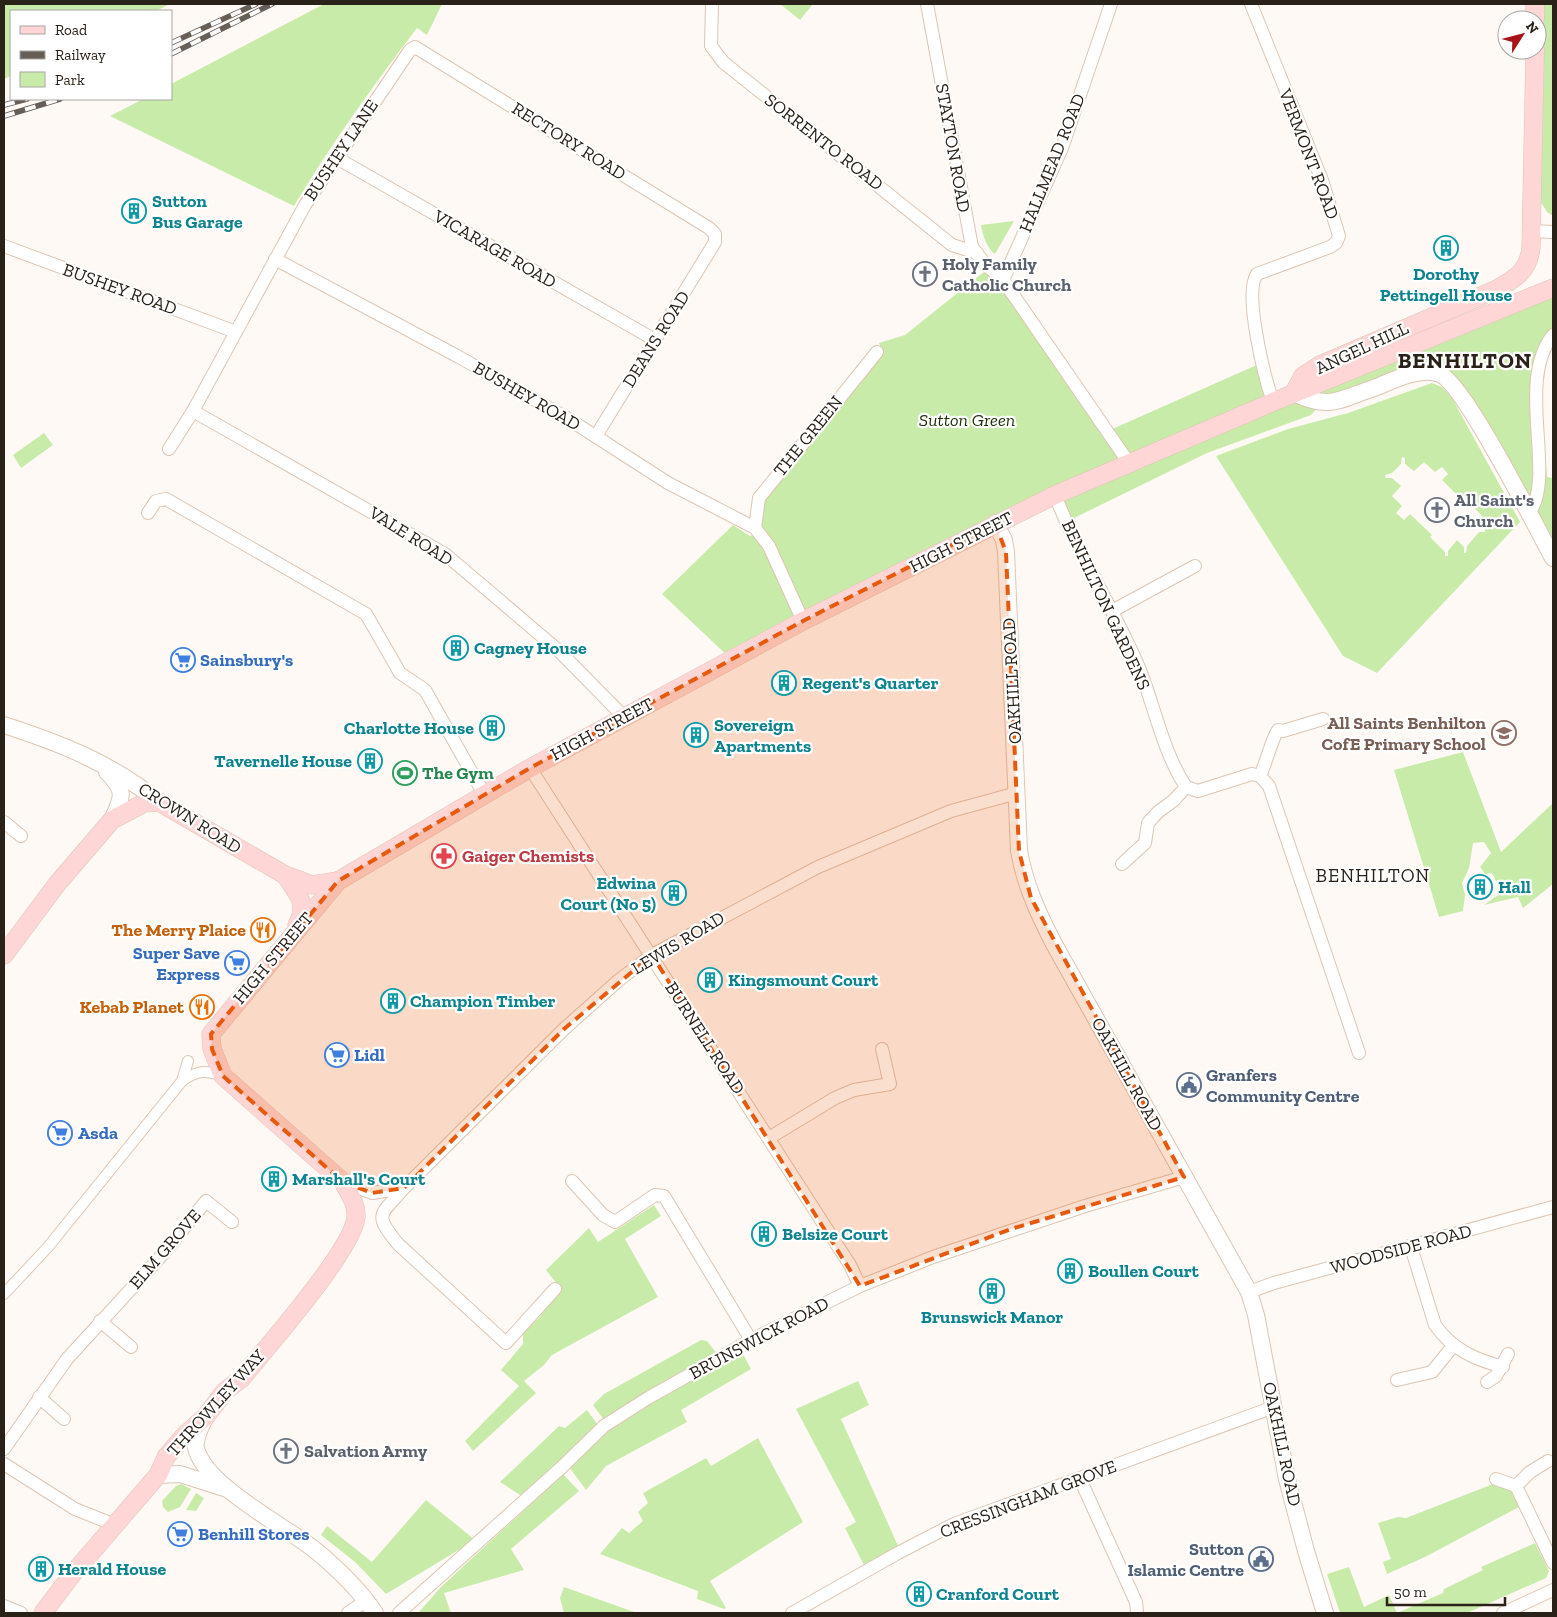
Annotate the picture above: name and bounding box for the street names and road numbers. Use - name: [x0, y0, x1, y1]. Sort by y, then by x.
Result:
- street label: STAYTON ROAD: [931, 82, 975, 214]
- street label: VERMONT ROAD: [1274, 85, 1344, 222]
- street label: SORRENTO ROAD: [760, 89, 888, 195]
- street label: HALLMEAD ROAD: [1014, 90, 1090, 236]
- street label: BUSHEY LANE: [299, 95, 383, 205]
- street label: RECTORY ROAD: [508, 97, 630, 185]
- street label: VICARAGE ROAD: [429, 205, 560, 293]
- street label: BUSHEY ROAD: [60, 258, 180, 320]
- street label: DEANS ROAD: [618, 287, 694, 391]
- street label: ANGEL HILL: [1312, 317, 1412, 379]
- street label: BUSHEY ROAD: [470, 356, 584, 436]
- street label: THE GREEN: [769, 391, 847, 481]
- street label: VALE ROAD: [364, 501, 457, 570]
- street label: HIGH STREET: [905, 506, 1017, 578]
- street label: BENHILTON GARDENS: [1057, 516, 1155, 694]
- street label: OAKHILL ROAD: [998, 617, 1026, 745]
- street label: HIGH STREET: [547, 693, 657, 765]
- street label: CROWN ROAD: [134, 778, 246, 858]
- street label: HIGH STREET: [228, 907, 318, 1009]
- street label: LEWIS ROAD: [628, 907, 728, 979]
- street label: BURNELL ROAD: [660, 978, 750, 1098]
- street label: OAKHILL ROAD: [1087, 1013, 1167, 1135]
- street label: ELM GROVE: [124, 1205, 206, 1293]
- street label: WOODSIDE ROAD: [1328, 1220, 1474, 1278]
- street label: BRUNSWICK ROAD: [685, 1292, 833, 1384]
- street label: THROWLEY WAY: [162, 1345, 270, 1461]
- street label: OAKHILL ROAD: [1258, 1380, 1306, 1508]
- street label: CRESSINGHAM GROVE: [937, 1455, 1119, 1543]

